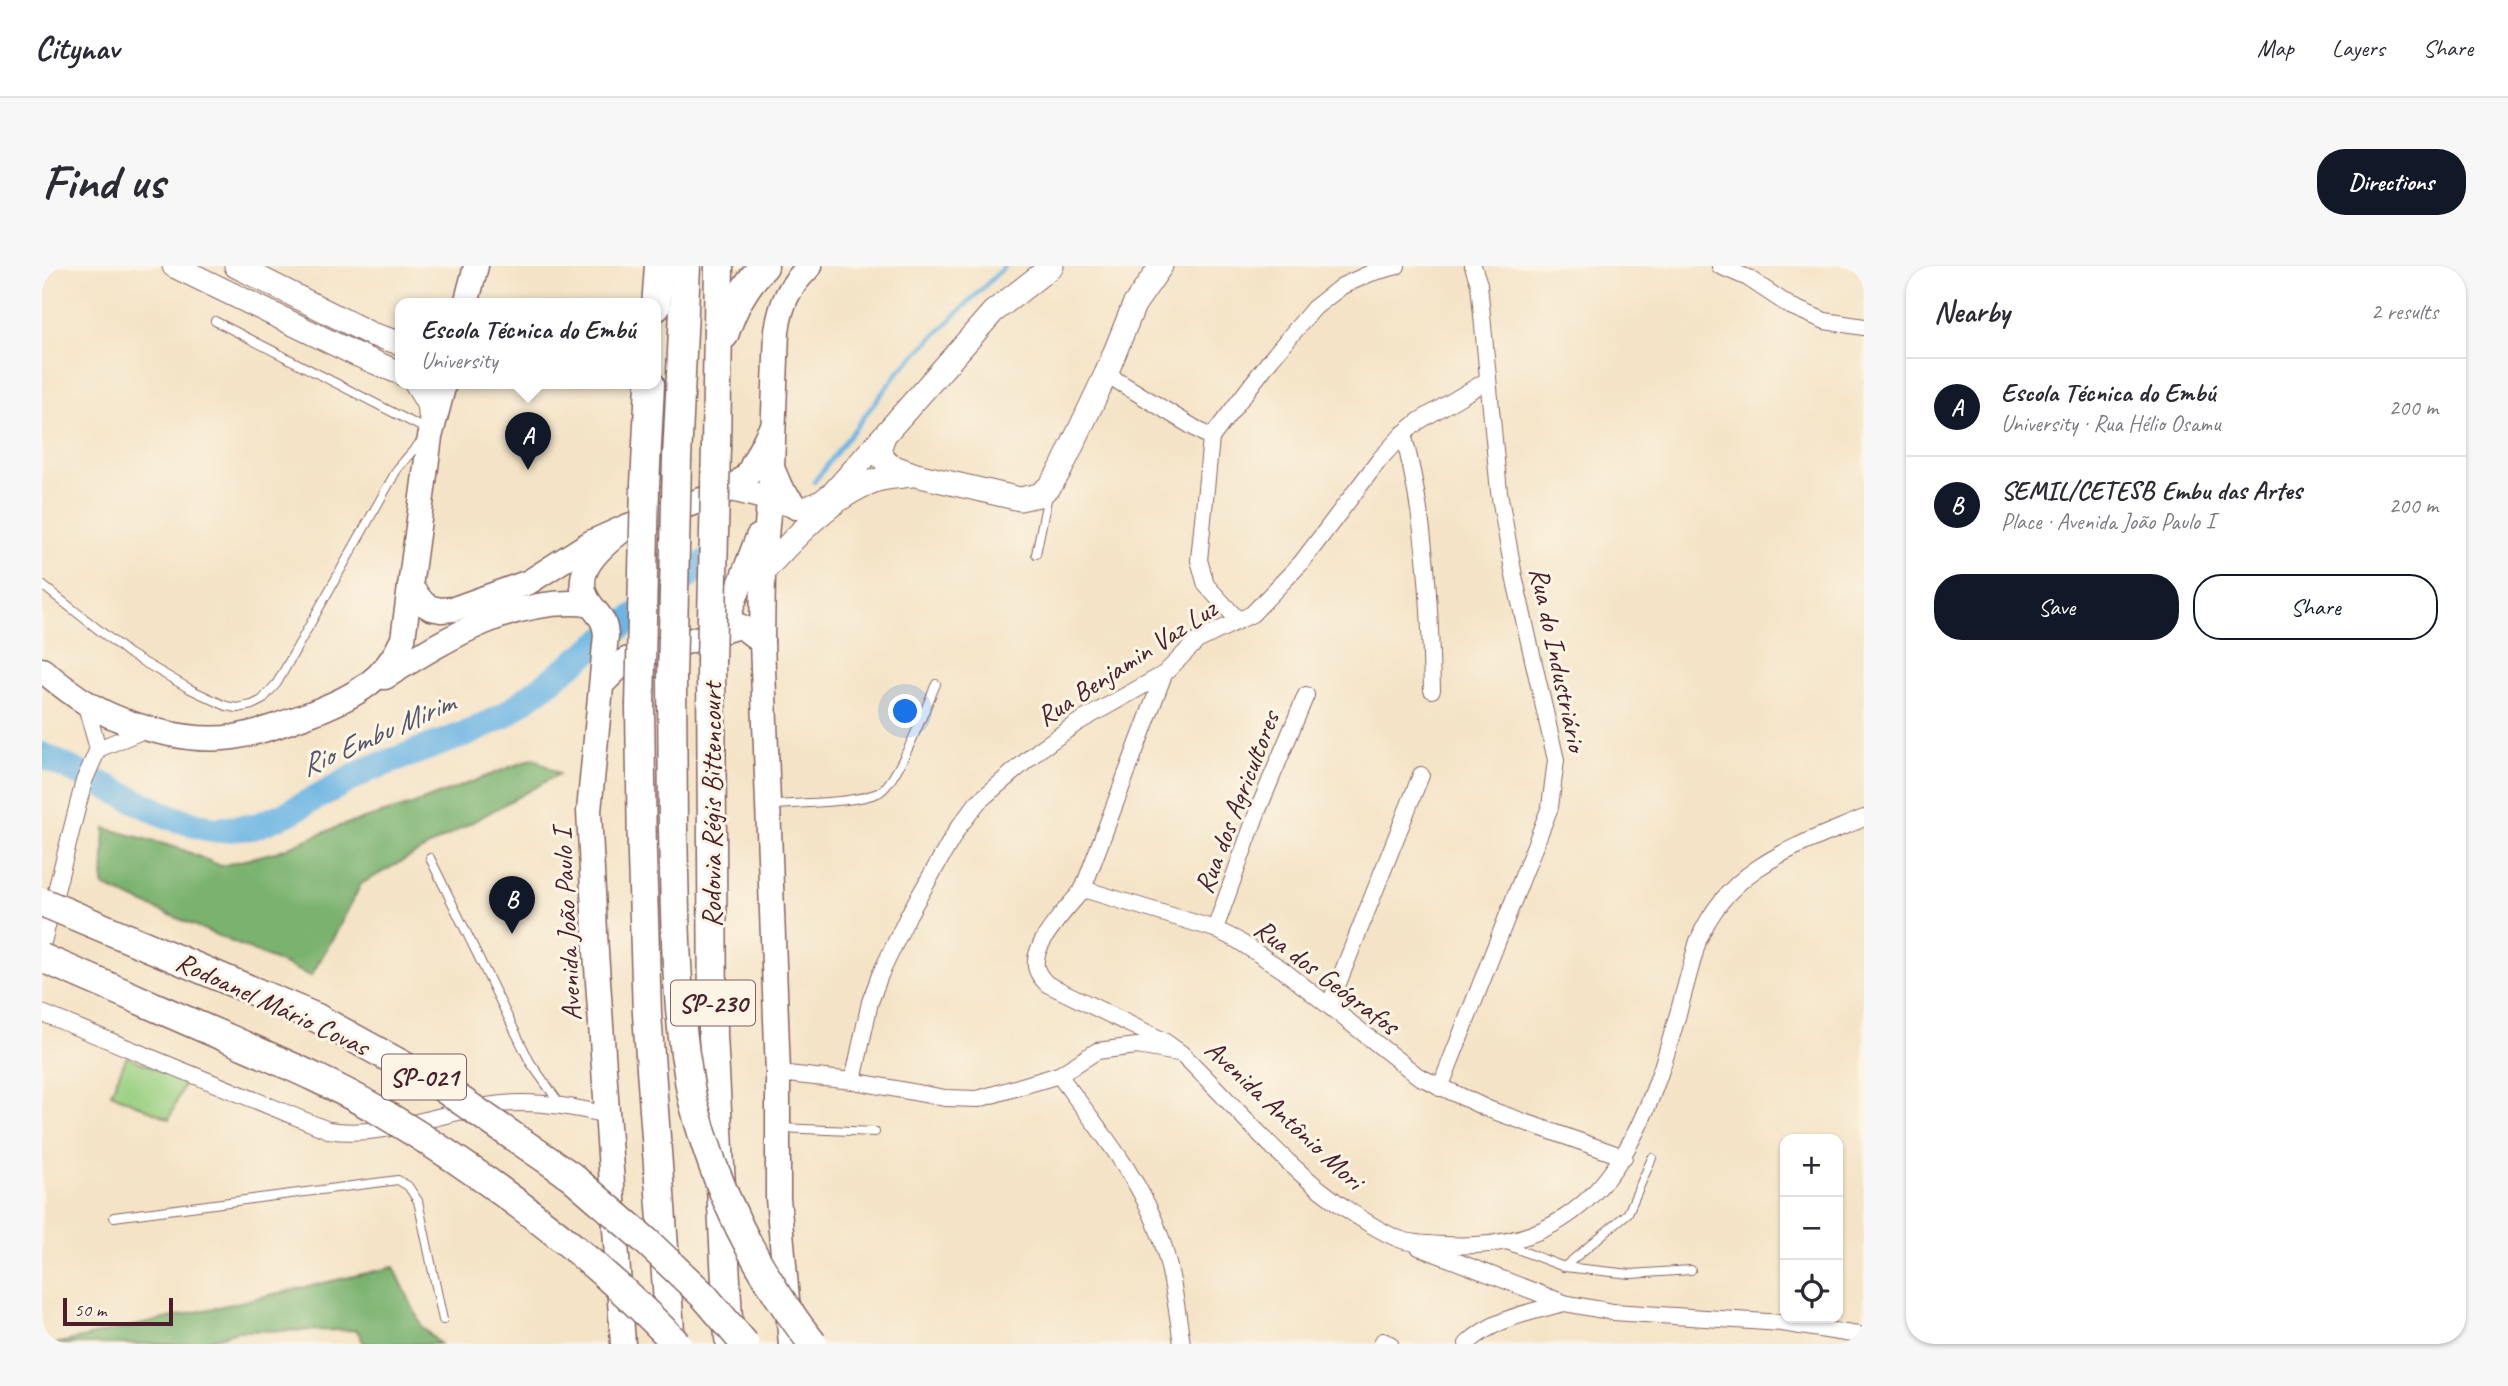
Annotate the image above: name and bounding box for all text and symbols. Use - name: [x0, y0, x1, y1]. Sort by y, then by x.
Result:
- text: Citynav: [35, 27, 119, 69]
- text: Map: [2257, 33, 2294, 63]
- text: Layers: [2332, 33, 2385, 63]
- text: Share: [2423, 33, 2473, 63]
- button: Directions: [2317, 149, 2466, 215]
- text: Find us: [42, 151, 164, 213]
- text: Nearby: [1934, 293, 2010, 331]
- text: 2 results: [2371, 297, 2438, 326]
- popup: [395, 298, 661, 389]
- text: Escola Técnica do Embú: [421, 313, 635, 346]
- text: University: [421, 346, 498, 375]
- text: Escola Técnica do Embú: [2001, 376, 2215, 409]
- text: A: [1951, 393, 1963, 422]
- text: 200 m: [2389, 393, 2438, 422]
- text: University · Rua Hélio Osamu: [2001, 409, 2221, 438]
- pin: A: [505, 412, 551, 470]
- text: SEMIL/CETESB Embu das Artes: [2001, 474, 2302, 507]
- text: B: [1951, 491, 1963, 520]
- text: 200 m: [2389, 491, 2438, 520]
- text: Place · Avenida João Paulo I: [2001, 507, 2215, 536]
- street label: Rua do Industriário: [1522, 564, 1596, 757]
- button: Save: [1934, 574, 2179, 640]
- button: Share: [2193, 574, 2438, 640]
- street label: Rua Benjamin Vaz Luz: [1030, 590, 1225, 734]
- street label: Rodovia Régis Bittencourt: [694, 680, 729, 928]
- water label: Rio Embu Mirim: [294, 682, 463, 785]
- your location: [888, 694, 922, 728]
- street label: Rua dos Agricultores: [1186, 704, 1288, 898]
- street label: Avenida João Paulo I: [544, 822, 589, 1022]
- pin: B: [489, 876, 535, 934]
- street label: Rua dos Geógrafos: [1247, 911, 1408, 1044]
- street label: Rodoanel Mário Covas: [171, 943, 377, 1064]
- road number: SP-230: [671, 981, 755, 1026]
- street label: Avenida Antônio Mori: [1198, 1032, 1374, 1200]
- road number: SP-021: [382, 1055, 466, 1100]
- map controls: [1780, 1134, 1843, 1323]
- button: +: [1780, 1134, 1843, 1197]
- button: −: [1780, 1197, 1843, 1260]
- button: locate: [1780, 1260, 1843, 1323]
- scale bar: [63, 1295, 173, 1327]
- text: 50 m: [74, 1298, 106, 1322]

